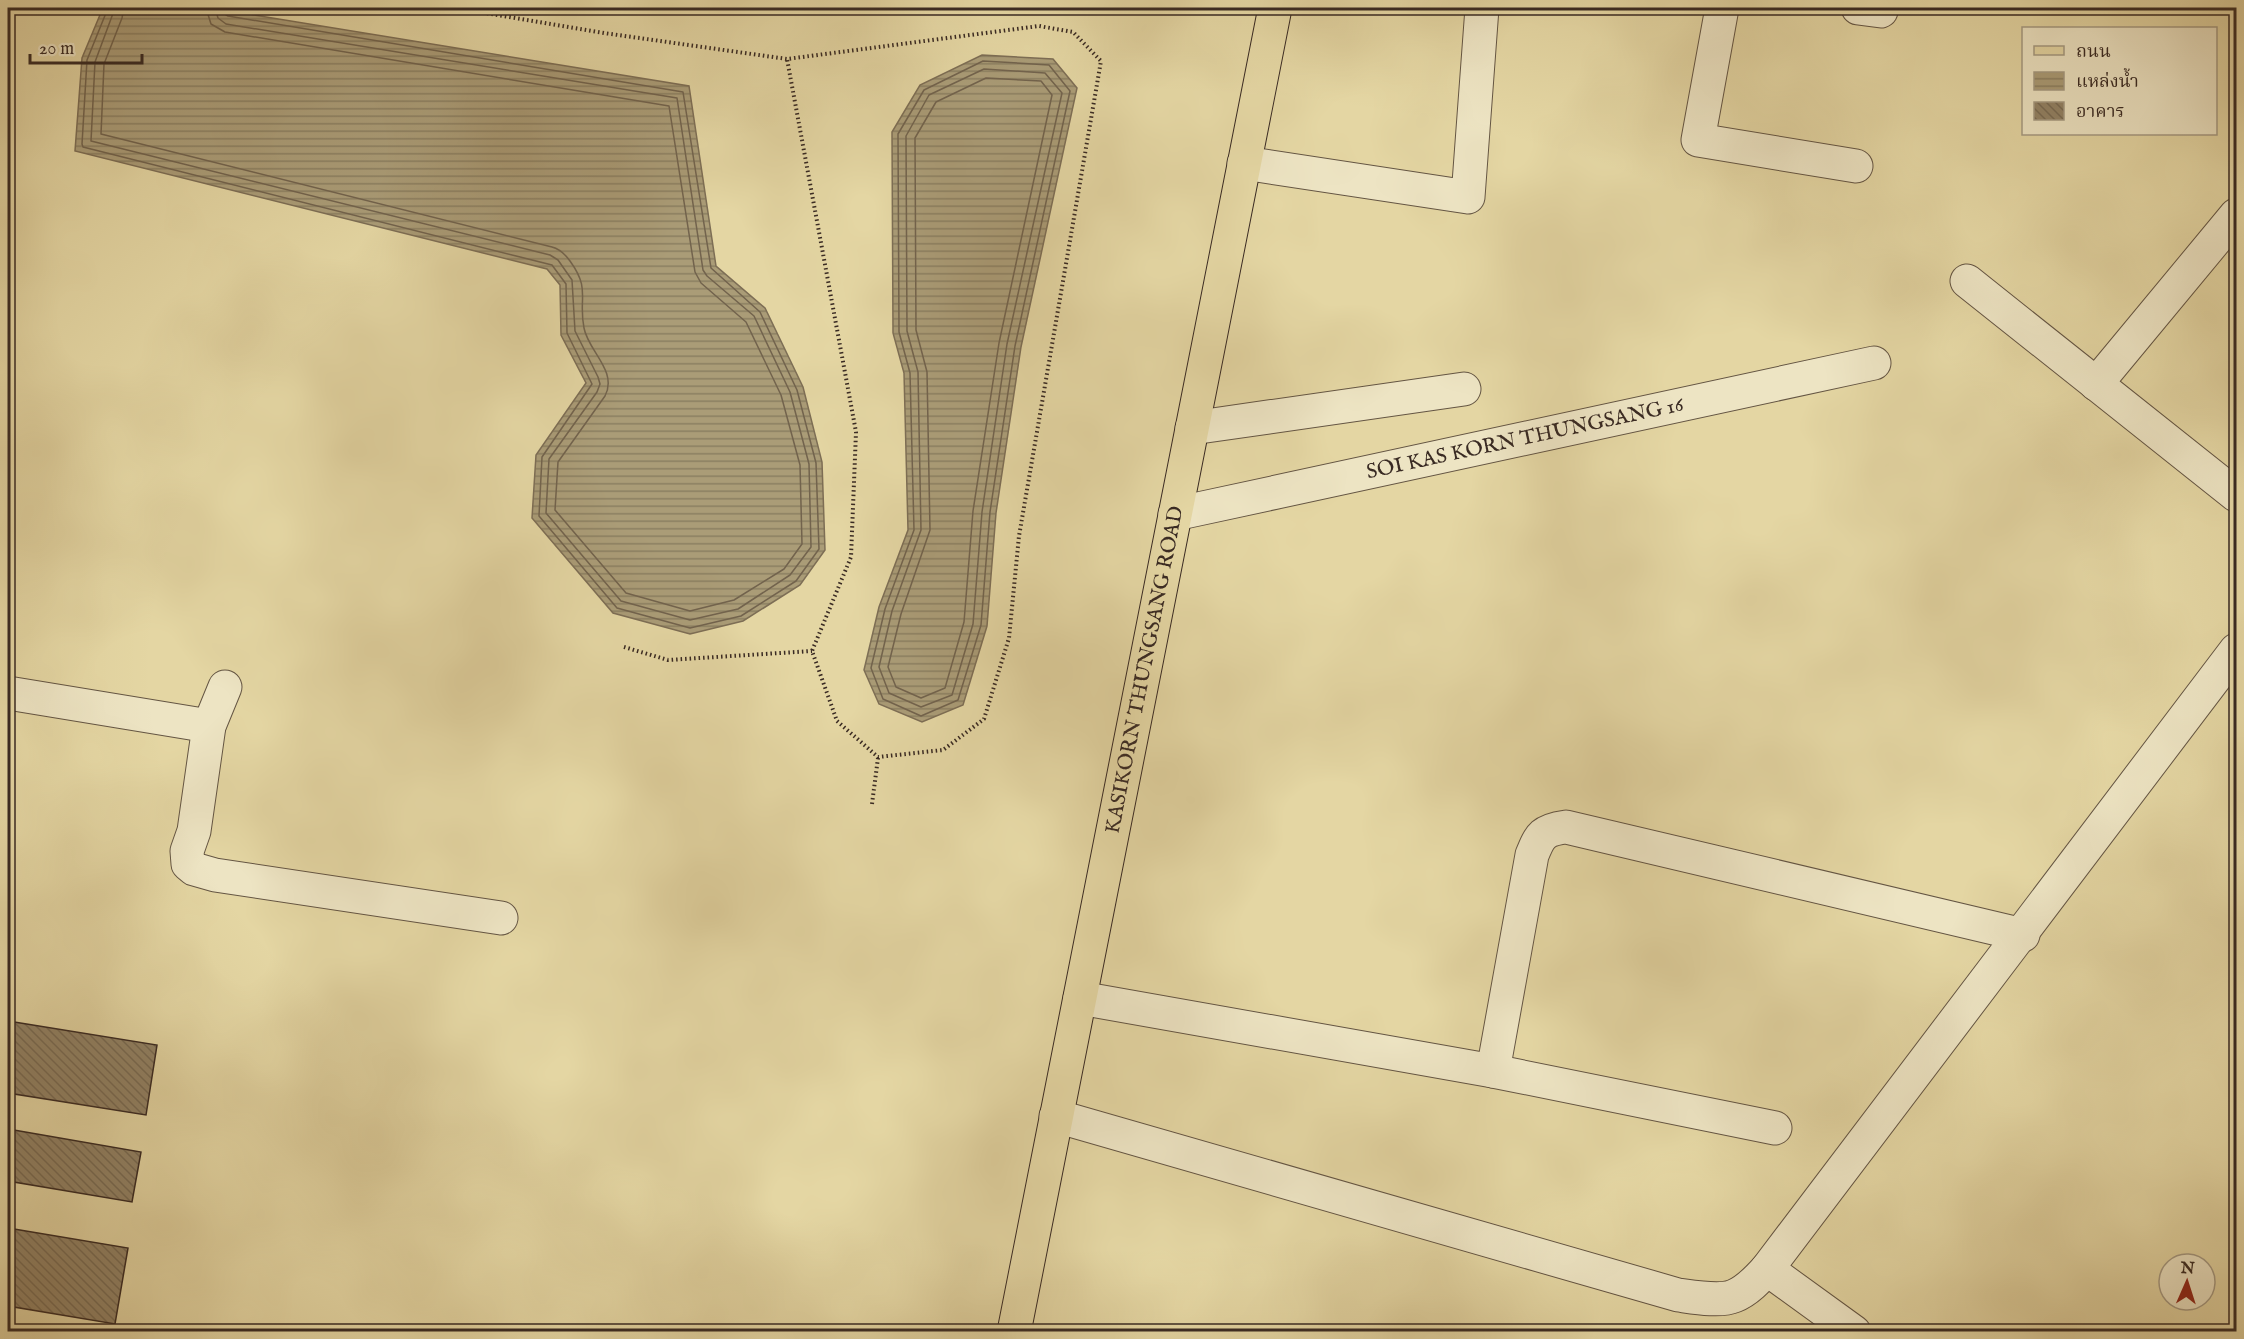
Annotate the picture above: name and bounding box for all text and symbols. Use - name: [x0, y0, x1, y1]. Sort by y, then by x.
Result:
- scale bar: [30, 27, 142, 65]
- legend: [2022, 27, 2217, 135]
- text: 20 m: [39, 38, 74, 61]
- text: ถนน: [2076, 41, 2111, 64]
- text: แหล่งน้ำ: [2076, 67, 2139, 94]
- text: อาคาร: [2076, 101, 2125, 124]
- street label: SOI KAS KORN THUNGSANG 16: [1364, 391, 1687, 486]
- street label: KASIKORN THUNGSANG ROAD: [1099, 504, 1190, 836]
- north arrow: [2157, 1252, 2217, 1312]
- text: N: [2179, 1259, 2195, 1279]

